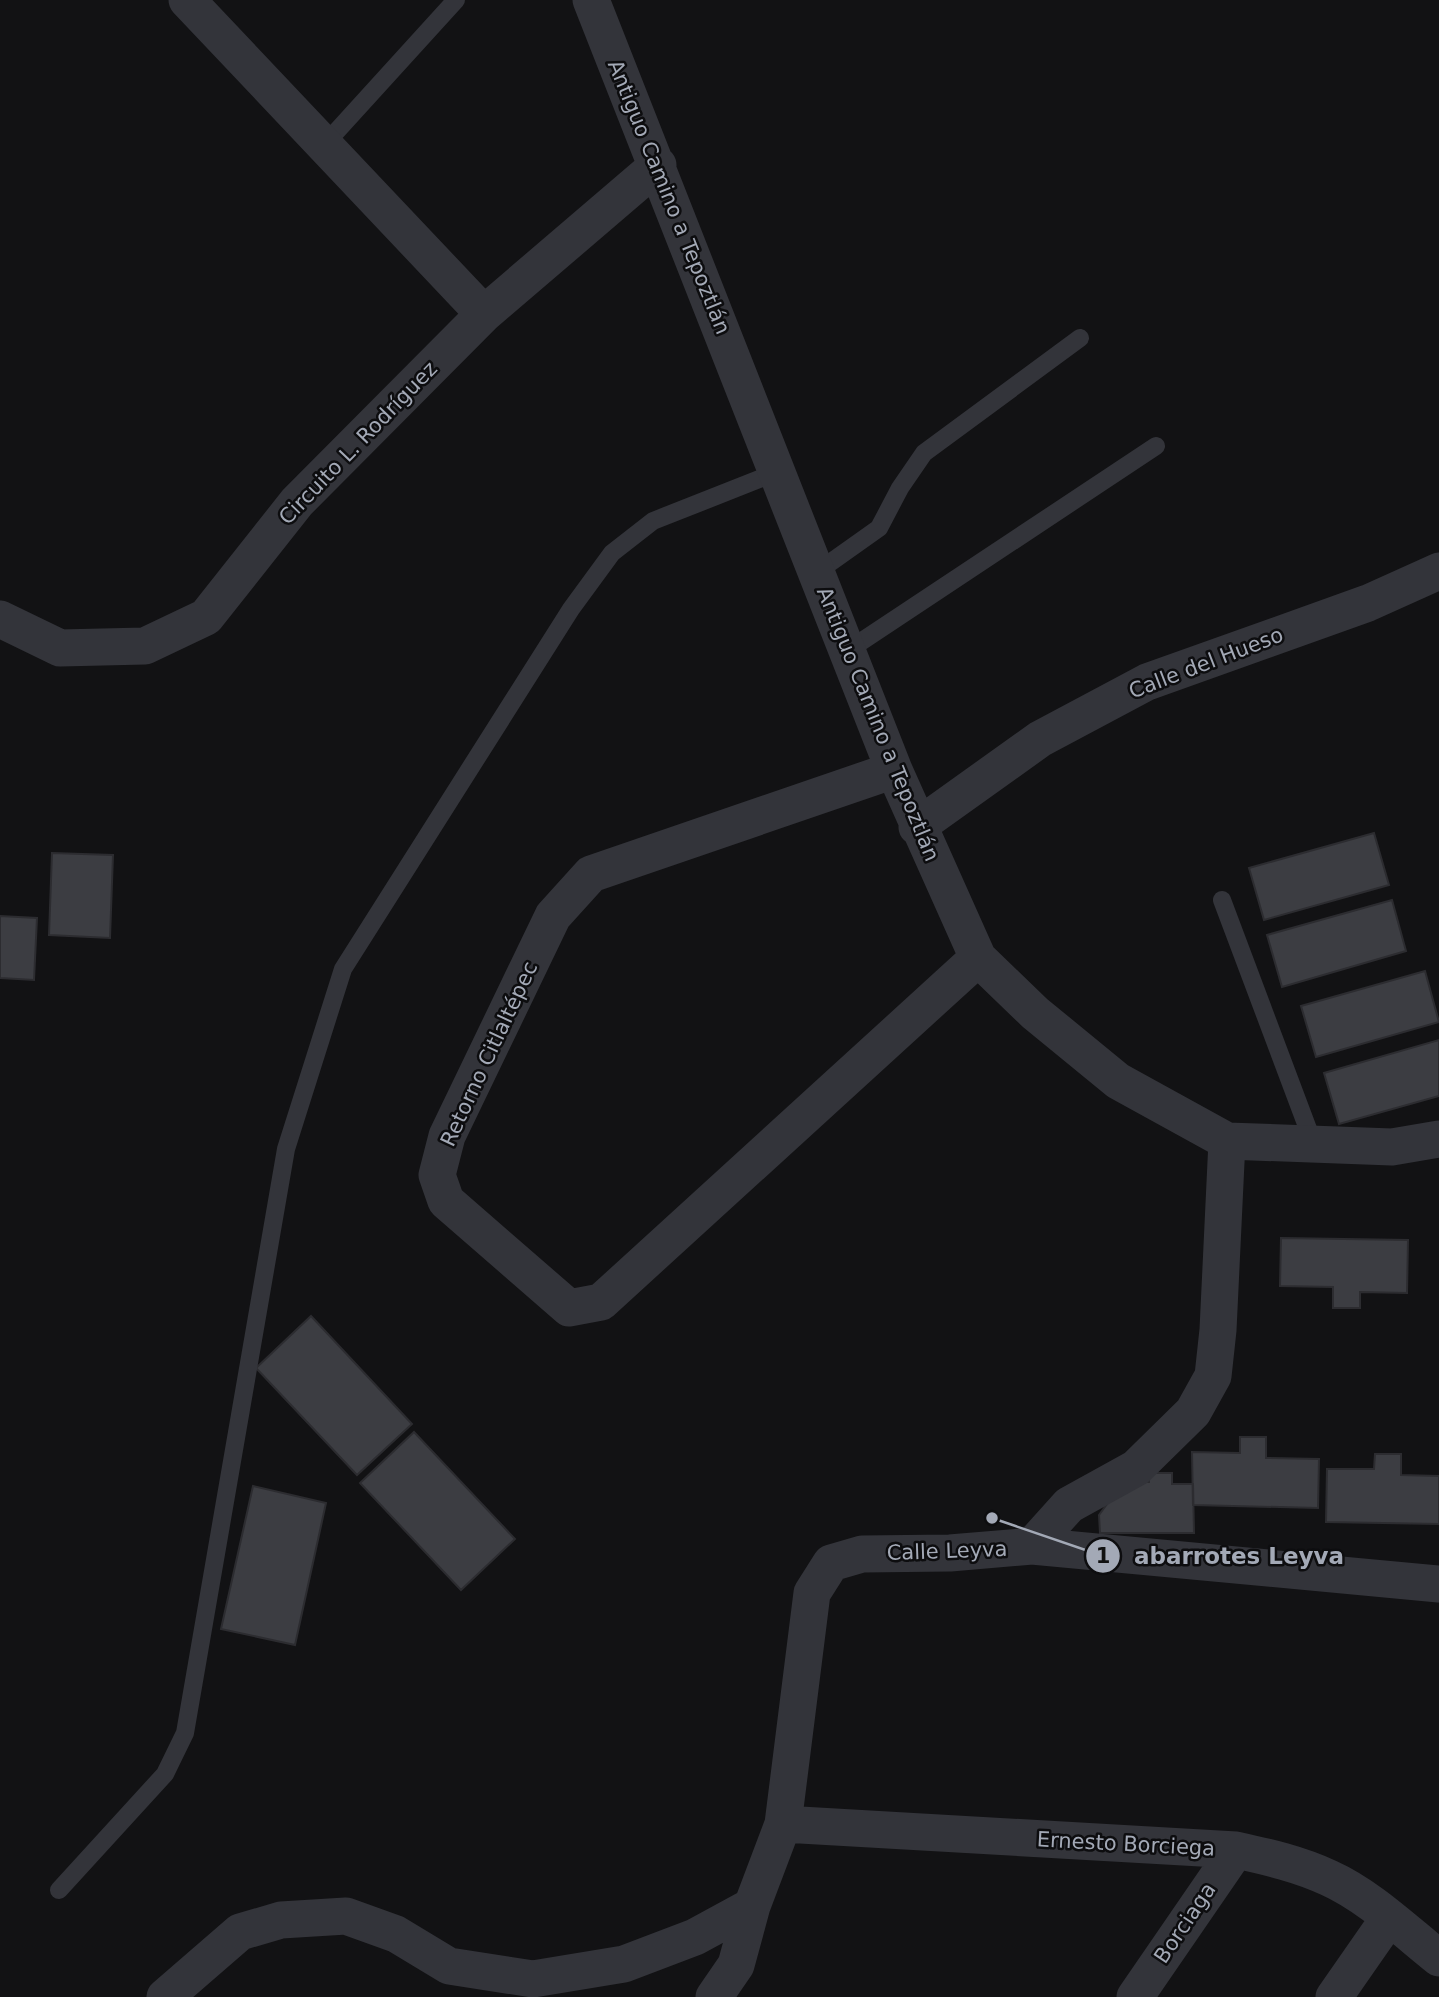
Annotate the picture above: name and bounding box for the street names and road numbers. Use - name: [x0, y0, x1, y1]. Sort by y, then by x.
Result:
- street label: Antiguo Camino a Tepoztlán: [603, 56, 735, 338]
- street label: Circuito L. Rodríguez: [274, 357, 442, 529]
- street label: Antiguo Camino a Tepoztlán: [812, 583, 944, 865]
- street label: Calle del Hueso: [1125, 623, 1287, 703]
- street label: Retorno Citlaltépec: [436, 958, 542, 1150]
- street label: Calle Leyva: [886, 1537, 1008, 1565]
- street label: Ernesto Borciega: [1036, 1827, 1216, 1861]
- street label: Borciaga: [1149, 1878, 1221, 1968]

